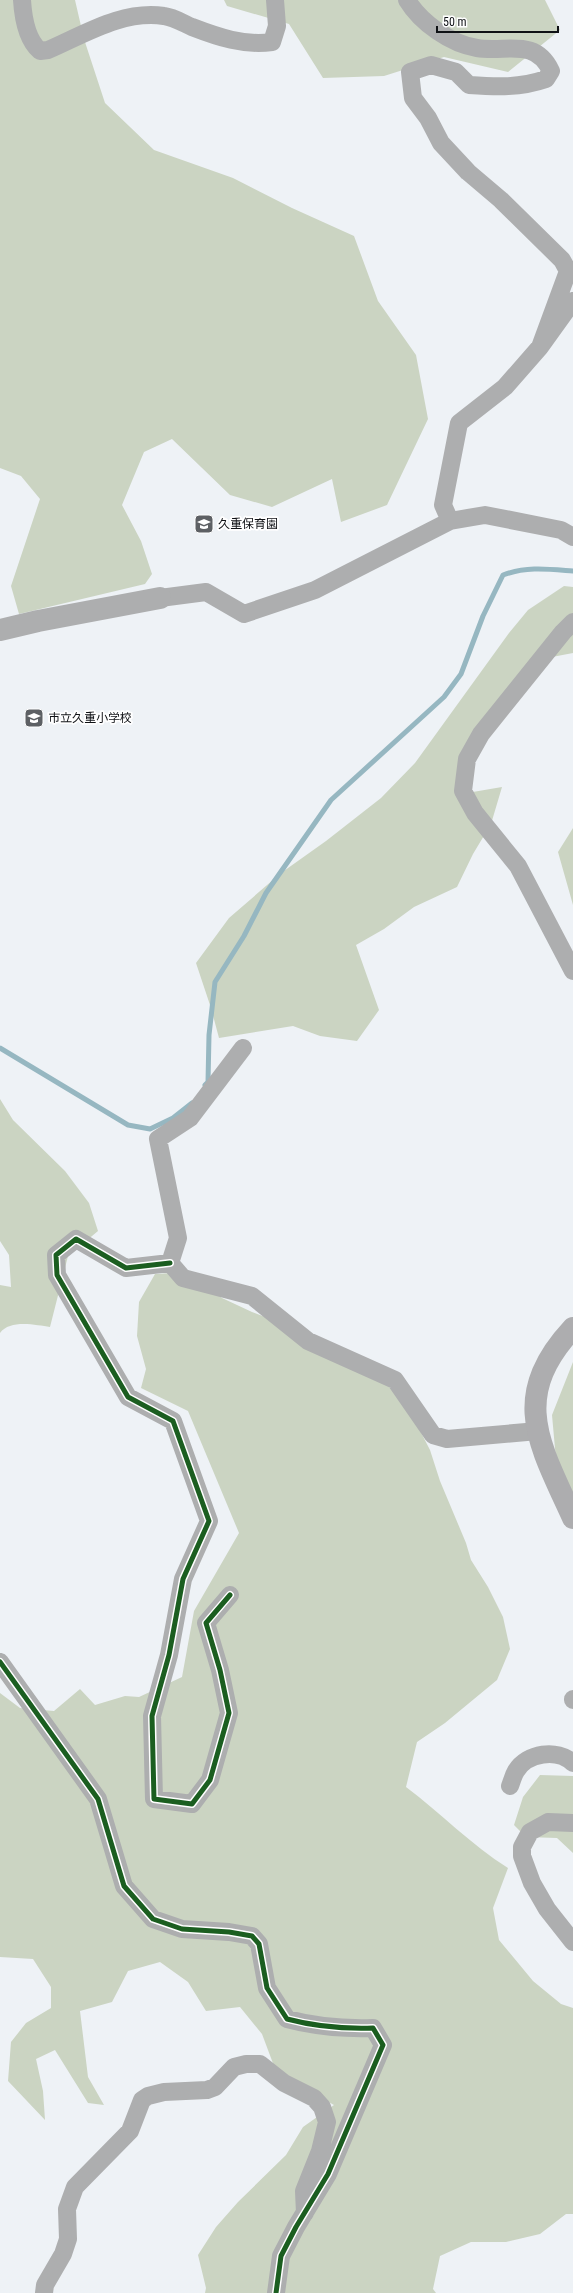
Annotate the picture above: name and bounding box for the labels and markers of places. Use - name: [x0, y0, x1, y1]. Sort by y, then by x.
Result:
- school or university icon: 久重保育園: [193, 513, 215, 535]
- place label: 久重保育園: [218, 517, 278, 531]
- school or university icon: 市立久重小学校: [23, 707, 45, 729]
- place label: 市立久重小学校: [48, 711, 132, 725]

